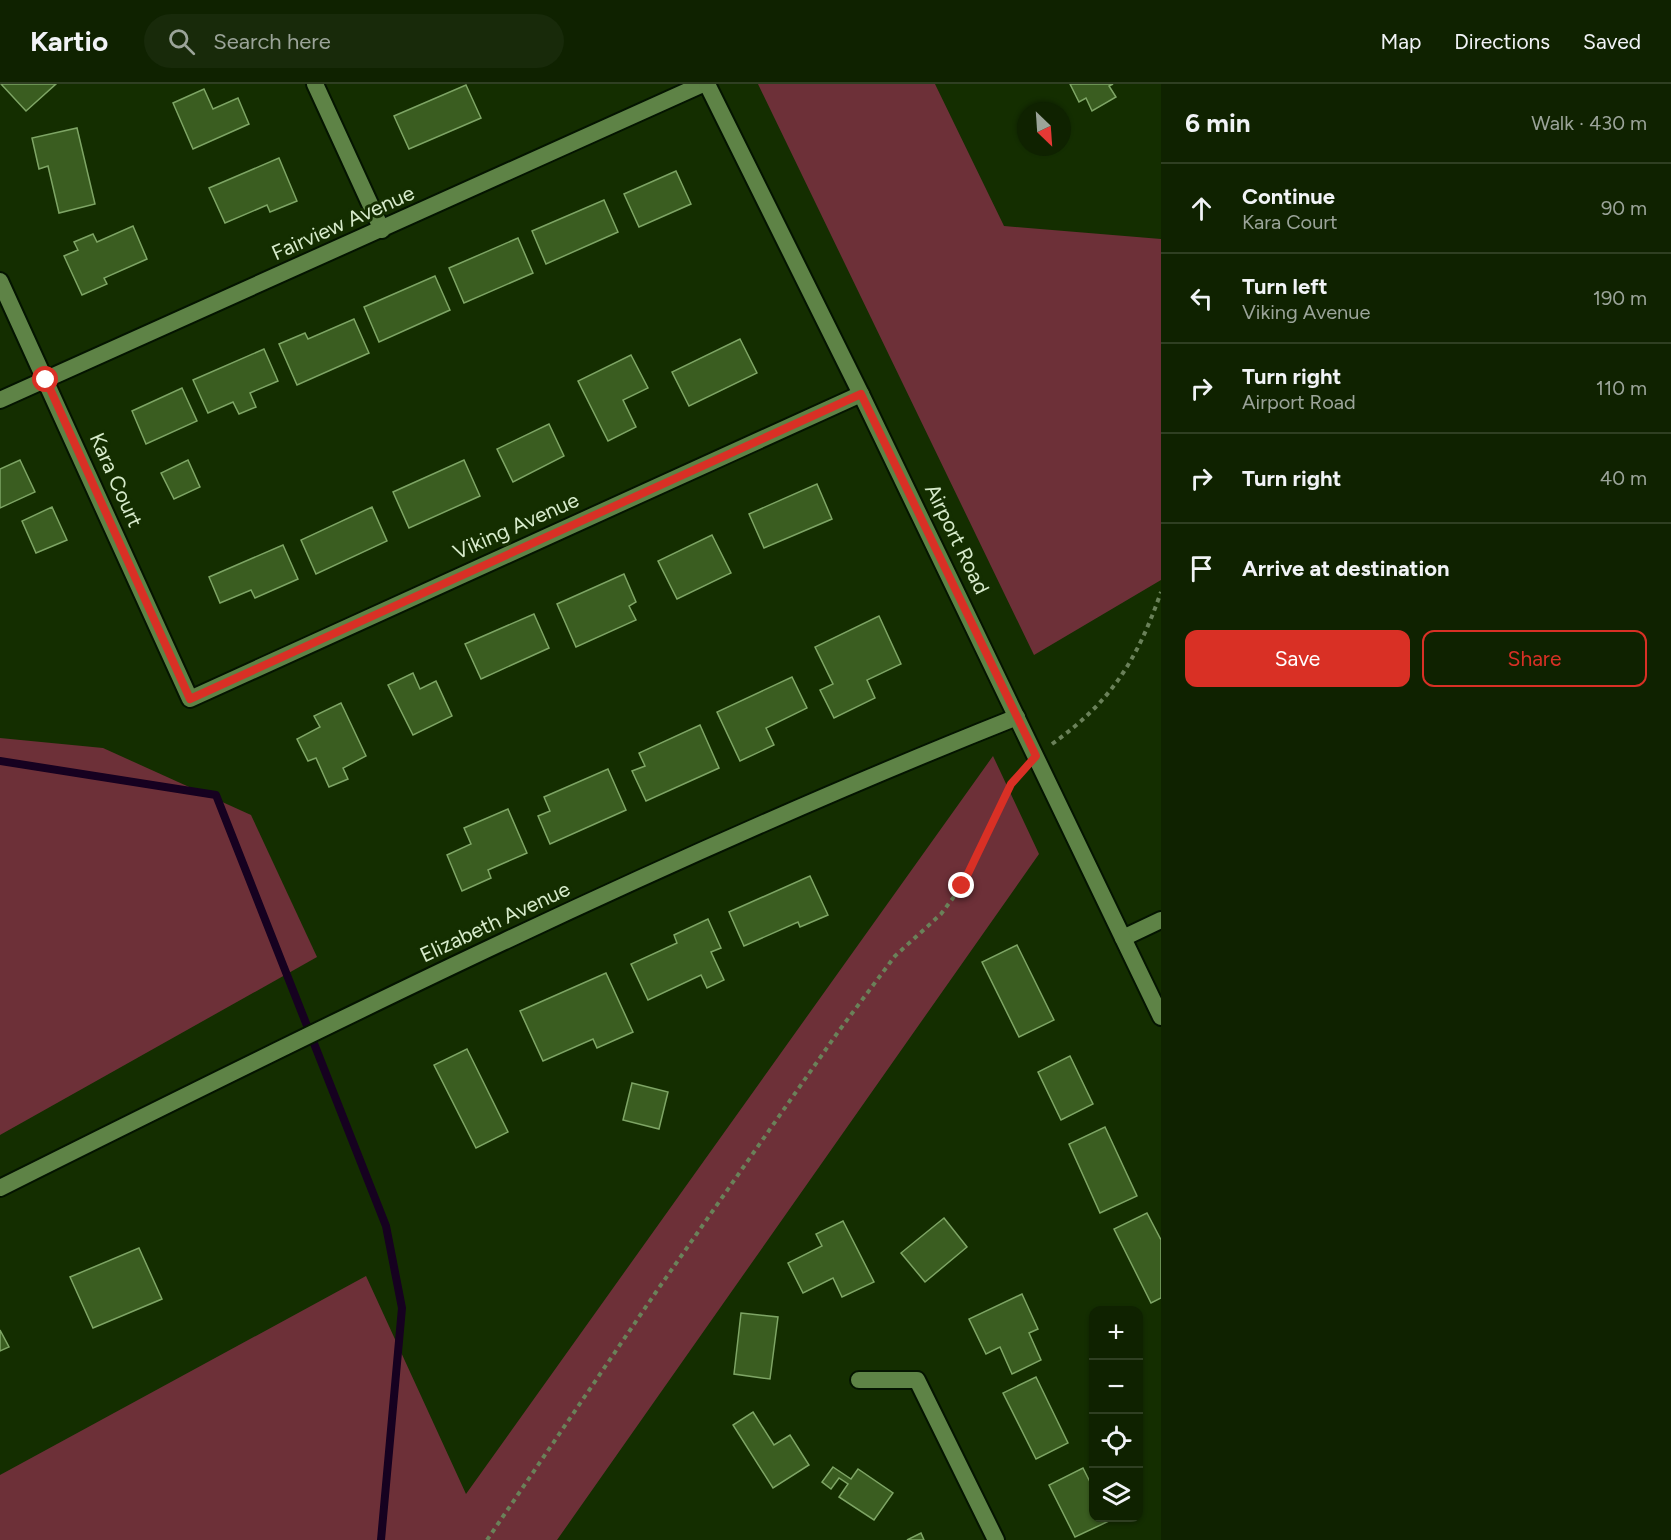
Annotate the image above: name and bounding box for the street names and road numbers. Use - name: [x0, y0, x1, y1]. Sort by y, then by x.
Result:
- street label: Fairview Avenue: [268, 180, 418, 265]
- street label: Kara Court: [85, 429, 148, 531]
- street label: Airport Road: [920, 480, 995, 598]
- street label: Viking Avenue: [449, 487, 582, 564]
- street label: Elizabeth Avenue: [416, 876, 574, 967]

